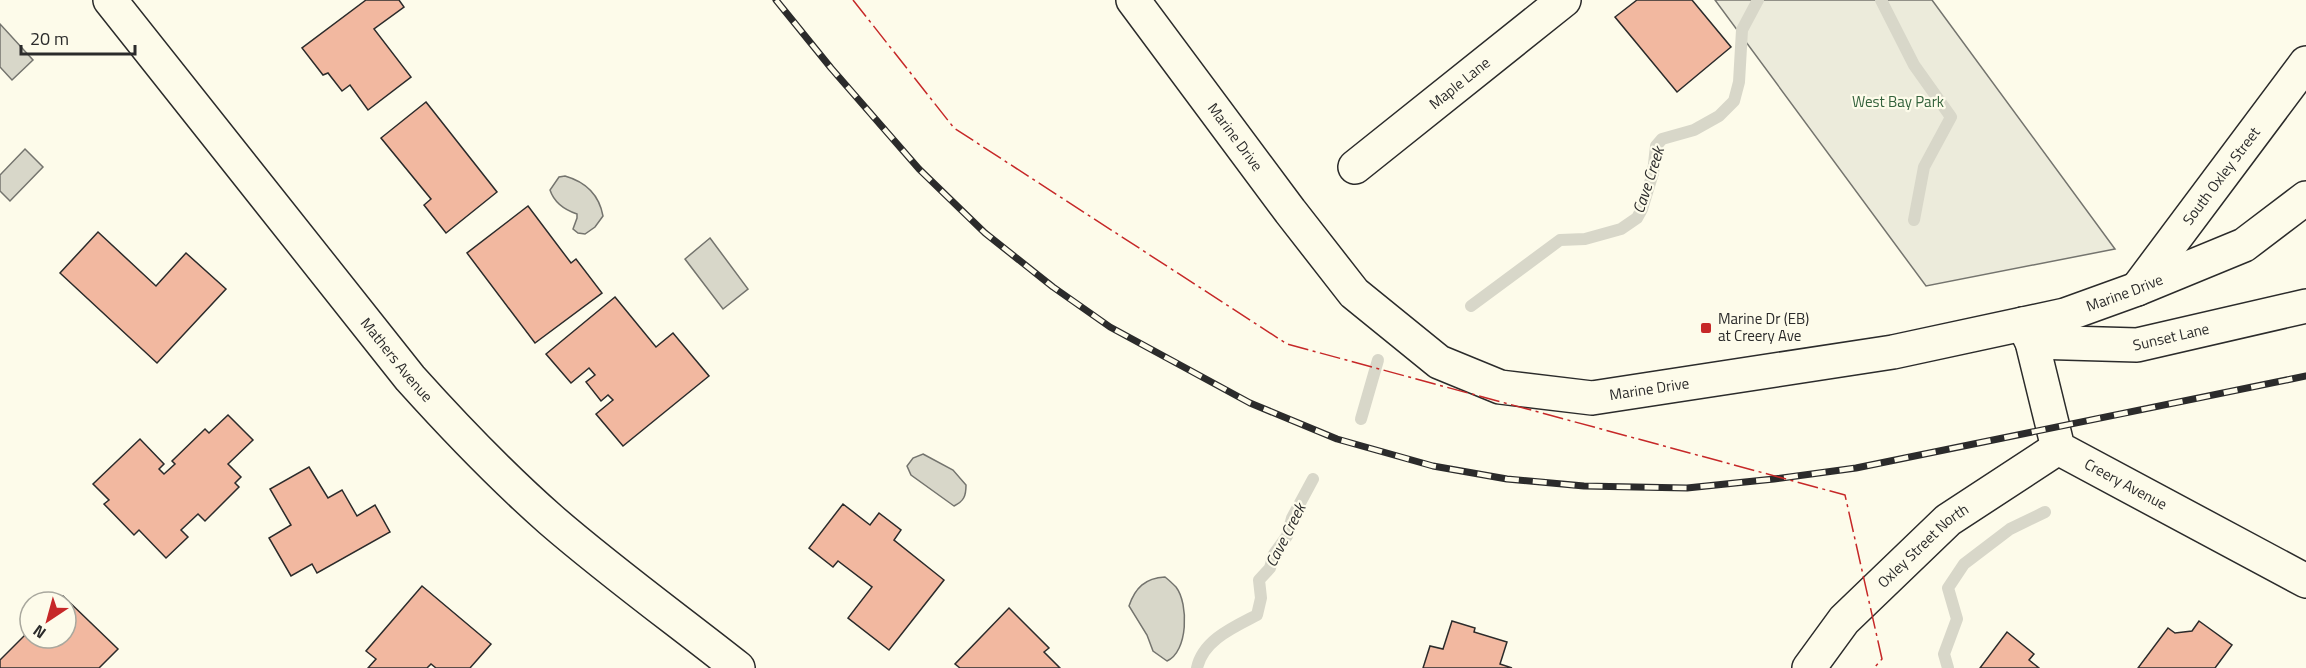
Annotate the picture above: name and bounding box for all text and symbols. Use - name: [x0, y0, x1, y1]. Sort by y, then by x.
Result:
- scale bar: [21, 18, 135, 56]
- text: 20 m: [30, 25, 69, 52]
- street label: Maple Lane: [1424, 51, 1495, 115]
- park label: West Bay Park: [1852, 90, 1944, 113]
- street label: Marine Drive: [1202, 98, 1269, 176]
- street label: South Oxley Street: [2177, 121, 2266, 230]
- water label: Cave Creek: [1626, 142, 1671, 216]
- street label: Marine Drive: [2083, 268, 2166, 317]
- place label: Marine Dr (EB) at Creery Ave: [1718, 307, 1809, 347]
- street label: Mathers Avenue: [355, 312, 438, 407]
- street label: Sunset Lane: [2131, 317, 2211, 357]
- marker: Marine Dr (EB) at Creery Ave: [1699, 321, 1713, 335]
- street label: Marine Drive: [1608, 371, 1691, 406]
- street label: Creery Avenue: [2080, 452, 2171, 515]
- water label: Cave Creek: [1259, 497, 1312, 571]
- street label: Oxley Street North: [1872, 498, 1973, 593]
- north arrow: [18, 590, 78, 650]
- text: N: [28, 619, 51, 645]

